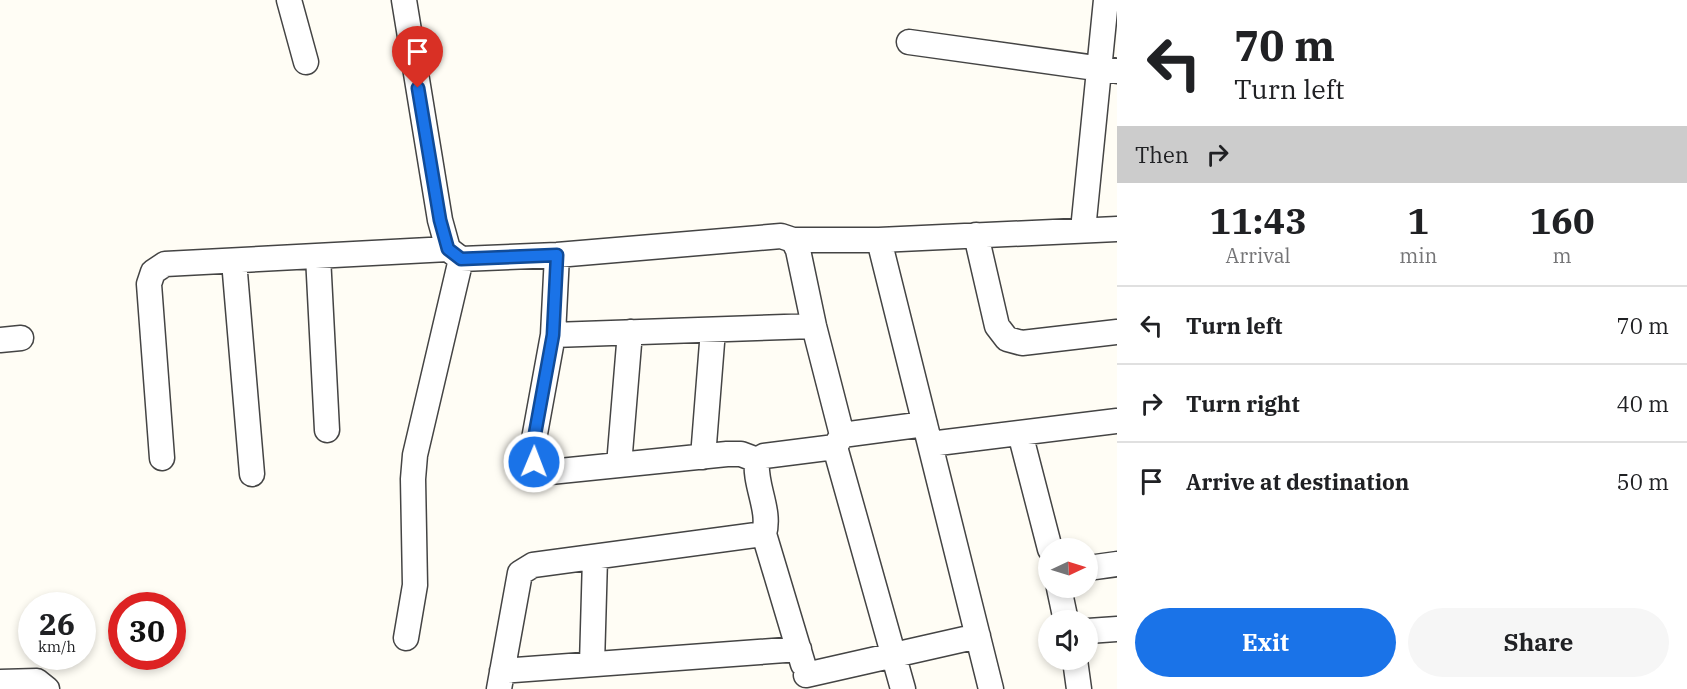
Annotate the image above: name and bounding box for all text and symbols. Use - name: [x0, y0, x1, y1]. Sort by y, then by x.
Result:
- text: 70 m: [1234, 18, 1335, 73]
- icon: left: [1135, 24, 1213, 102]
- pin: [392, 26, 443, 88]
- icon: arrive: [401, 35, 434, 68]
- text: Turn left: [1234, 71, 1345, 106]
- icon: right: [1201, 138, 1234, 171]
- text: Then: [1135, 140, 1189, 169]
- text: 11:43: [1209, 197, 1307, 244]
- text: 1: [1407, 197, 1429, 244]
- text: 160: [1530, 197, 1595, 244]
- text: Arrival: [1226, 242, 1291, 269]
- text: min: [1399, 242, 1437, 269]
- text: m: [1553, 242, 1572, 269]
- icon: left: [1135, 309, 1168, 342]
- text: Turn left: [1186, 311, 1282, 340]
- text: 70 m: [1617, 311, 1669, 340]
- icon: right: [1135, 387, 1168, 420]
- text: Turn right: [1186, 389, 1300, 418]
- text: 40 m: [1617, 389, 1669, 418]
- position arrow: [502, 430, 566, 494]
- icon: arrive: [1135, 465, 1168, 498]
- text: Arrive at destination: [1186, 467, 1409, 496]
- text: 50 m: [1617, 467, 1669, 496]
- north arrow: [1038, 538, 1098, 598]
- map controls: [1038, 538, 1098, 670]
- speed limit sign: 30: [108, 592, 186, 670]
- text: 26: [39, 604, 75, 643]
- button: Exit: [1135, 608, 1396, 677]
- button: Share: [1408, 608, 1669, 677]
- button: sound: [1038, 610, 1098, 670]
- text: km/h: [38, 637, 76, 656]

